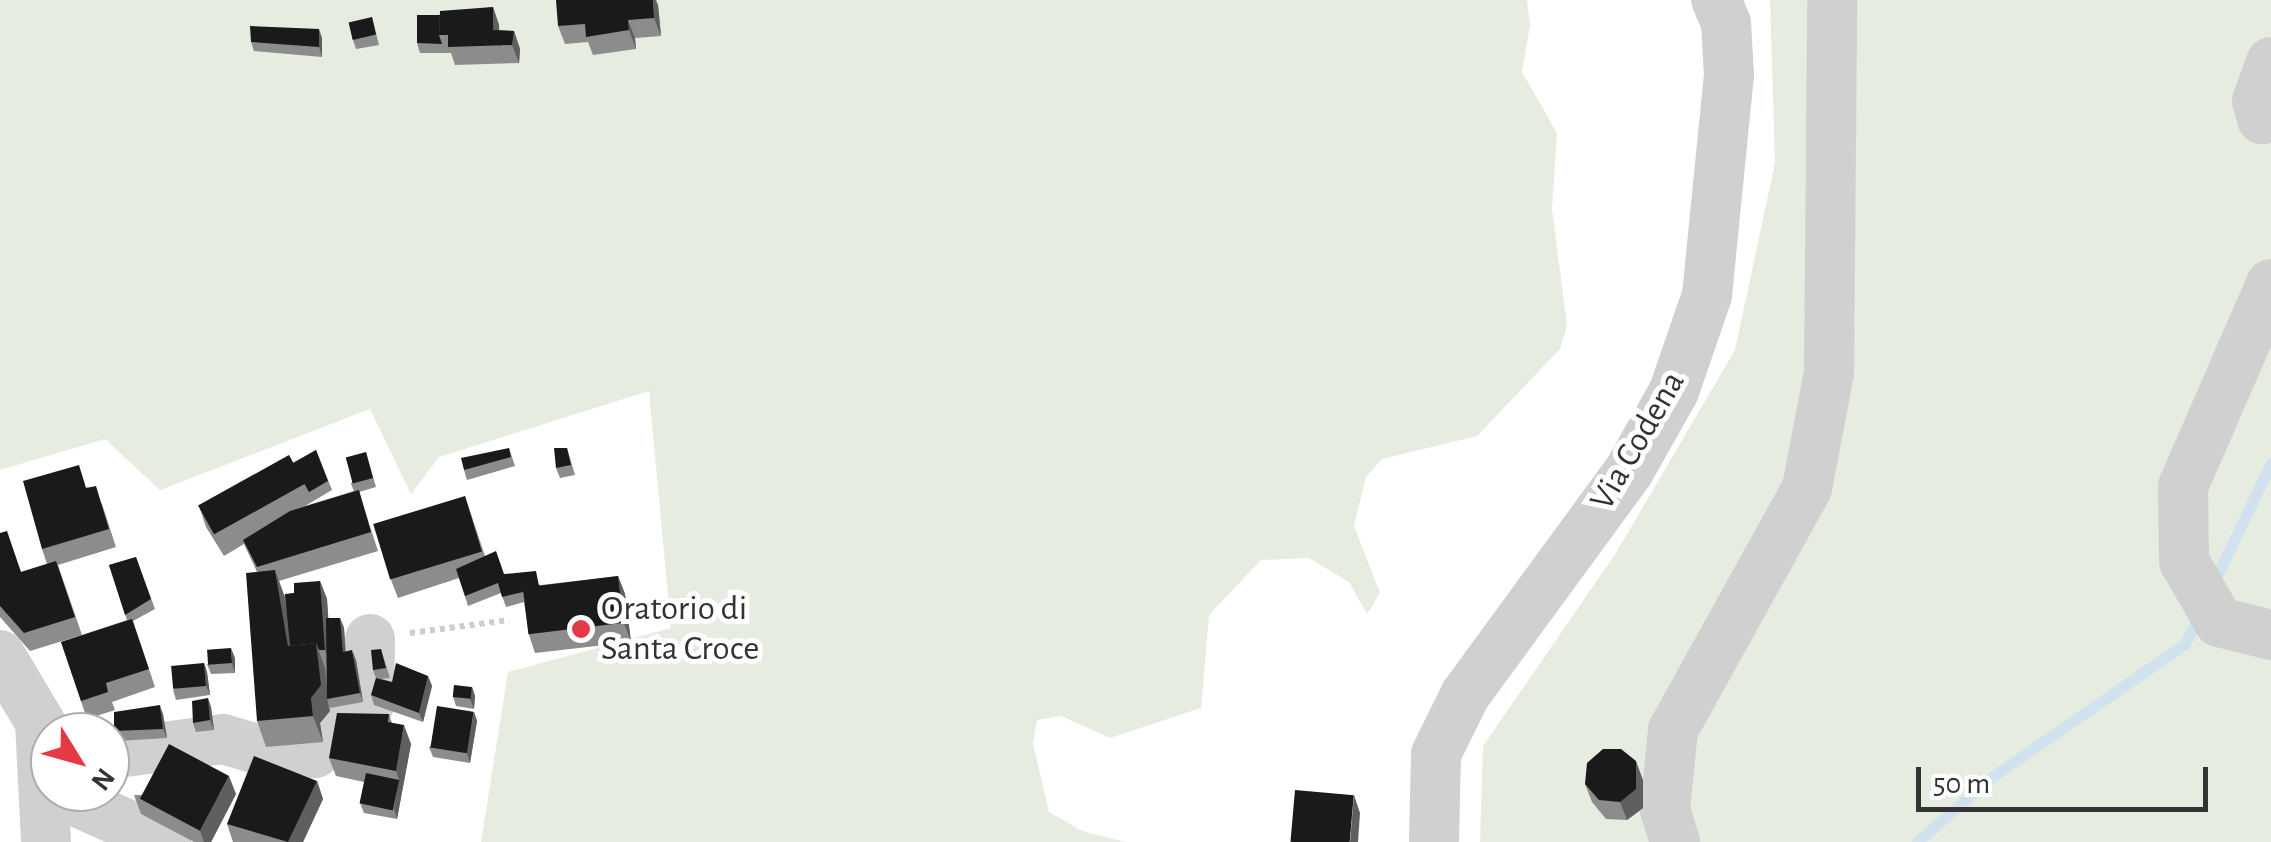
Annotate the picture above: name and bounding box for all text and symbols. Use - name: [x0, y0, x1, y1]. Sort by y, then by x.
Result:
- street label: Via Codena: [1581, 364, 1695, 518]
- place label: Oratorio di Santa Croce: [601, 588, 759, 670]
- marker: Oratorio di Santa Croce: [570, 618, 592, 640]
- north arrow: [30, 712, 130, 812]
- scale bar: [1921, 747, 2214, 809]
- text: N: [85, 763, 119, 795]
- text: 50 m: [1933, 769, 1990, 799]

